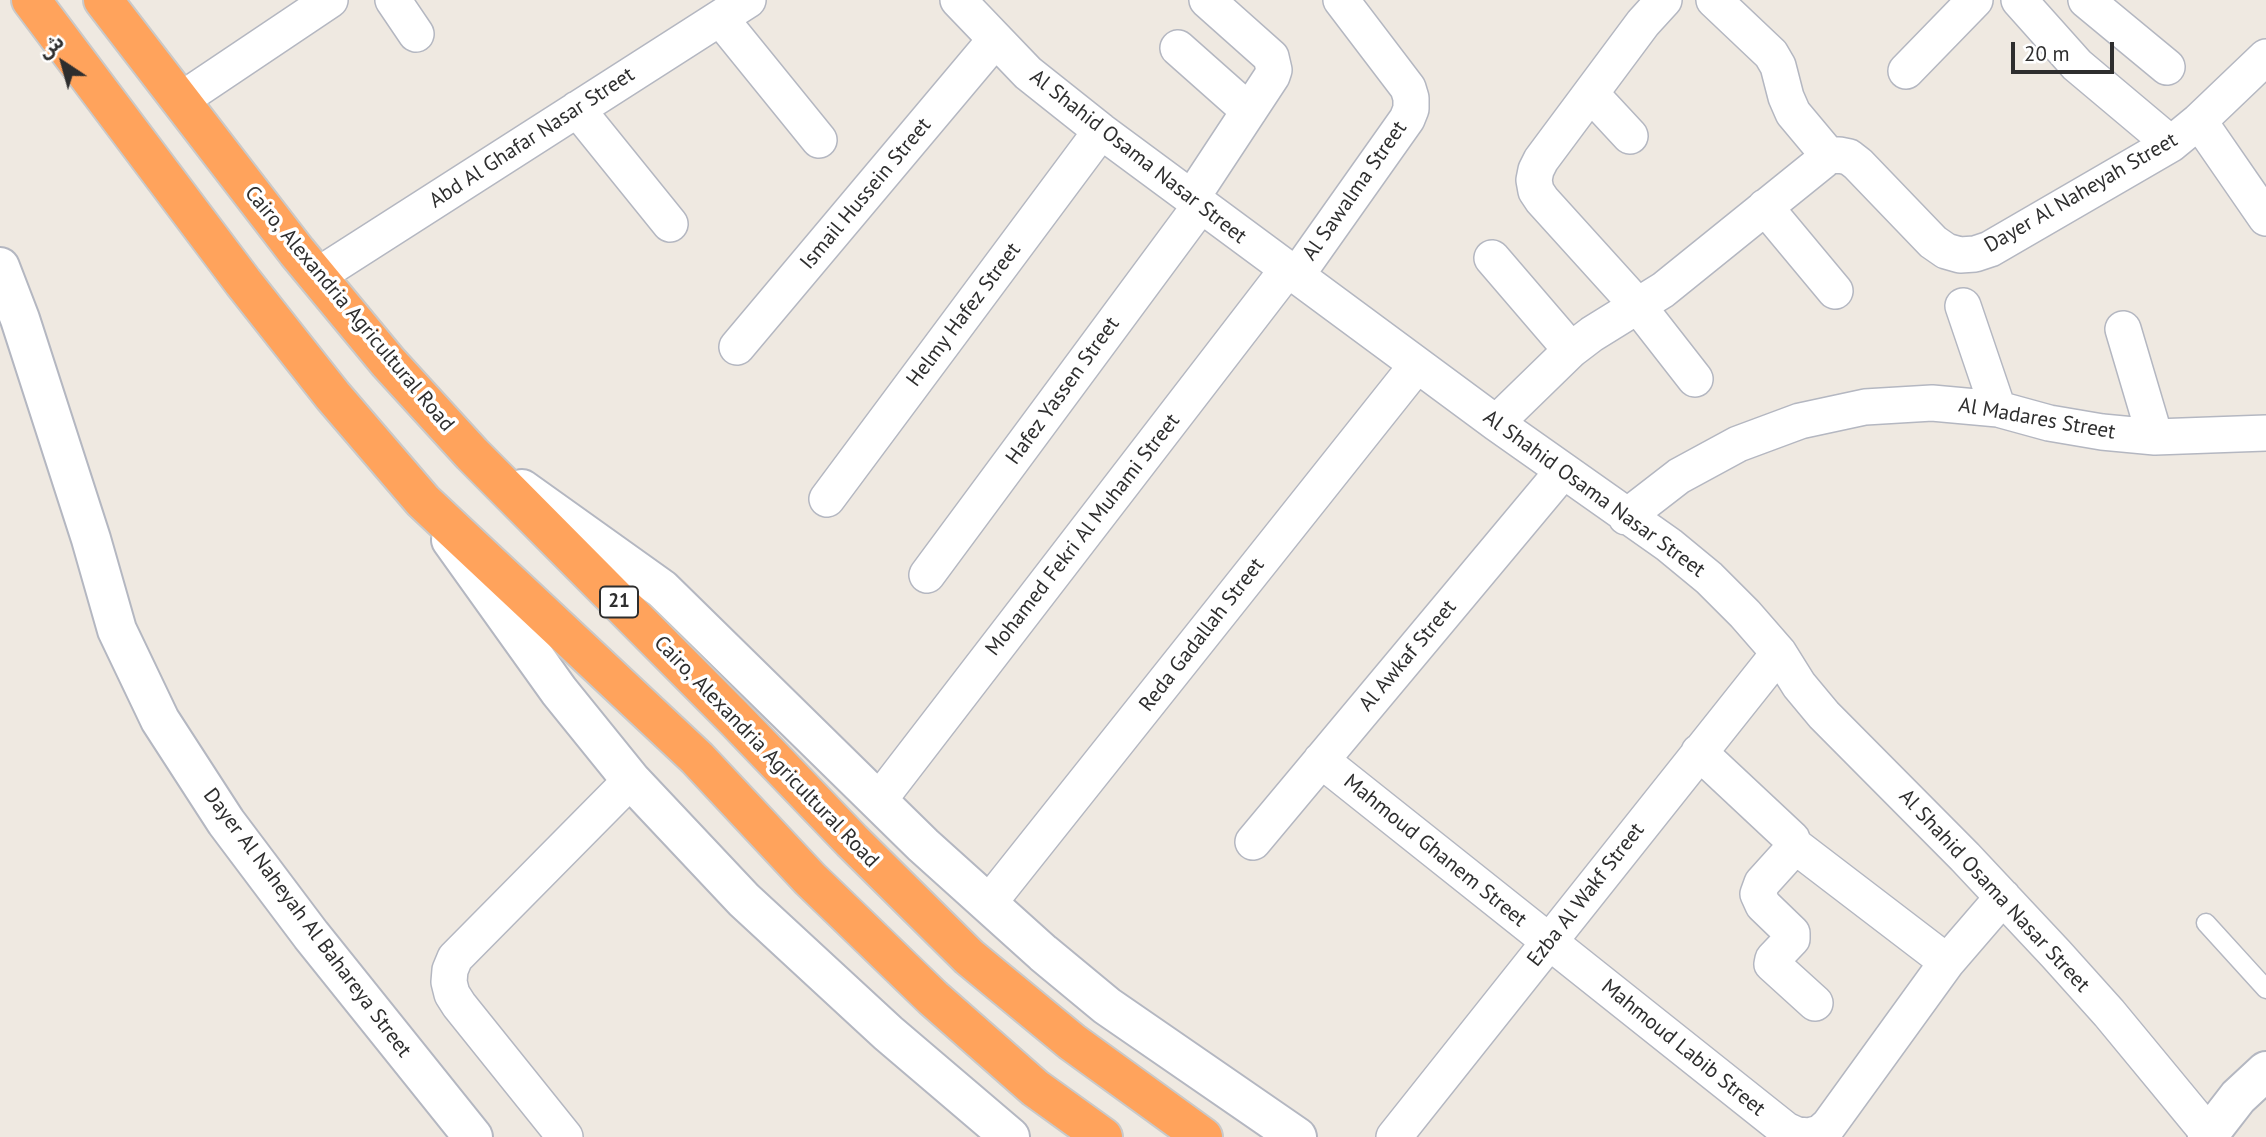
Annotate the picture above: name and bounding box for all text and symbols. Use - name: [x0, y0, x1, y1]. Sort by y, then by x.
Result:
- north arrow: [28, 28, 98, 98]
- scale bar: [2014, 28, 2117, 72]
- text: ش: [33, 29, 68, 63]
- text: 20 m: [2024, 40, 2070, 67]
- street label: Abd Al Ghafar Nasar Street: [425, 62, 639, 214]
- street label: Al Shahid Osama Nasar Street: [1025, 65, 1251, 249]
- street label: Ismail Hussein Street: [795, 113, 937, 275]
- street label: Al Sawalma Street: [1298, 116, 1412, 266]
- street label: Dayer Al Naheyah Street: [1980, 128, 2182, 258]
- street label: Cairo, Alexandria Agricultural Road: [239, 181, 459, 437]
- street label: Helmy Hafez Street: [902, 238, 1026, 392]
- street label: Hafez Yassen Street: [1001, 312, 1125, 470]
- street label: Al Madares Street: [1957, 393, 2117, 445]
- street label: Al Shahid Osama Nasar Street: [1478, 405, 1710, 583]
- street label: Mohamed Fekri Al Muhami Street: [981, 409, 1185, 661]
- street label: Reda Gadallah Street: [1134, 553, 1270, 717]
- road number: 21: [600, 586, 638, 618]
- street label: Al Awkaf Street: [1354, 595, 1462, 717]
- street label: Cairo, Alexandria Agricultural Road: [648, 631, 884, 873]
- street label: Mahmoud Ghanem Street: [1338, 769, 1532, 933]
- street label: Dayer Al Naheyah Al Bahareya Street: [198, 784, 416, 1062]
- street label: Al Shahid Osama Nasar Street: [1893, 784, 2095, 998]
- street label: Ezba Al Wakf Street: [1522, 818, 1650, 972]
- street label: Mahmoud Labib Street: [1596, 974, 1770, 1122]

